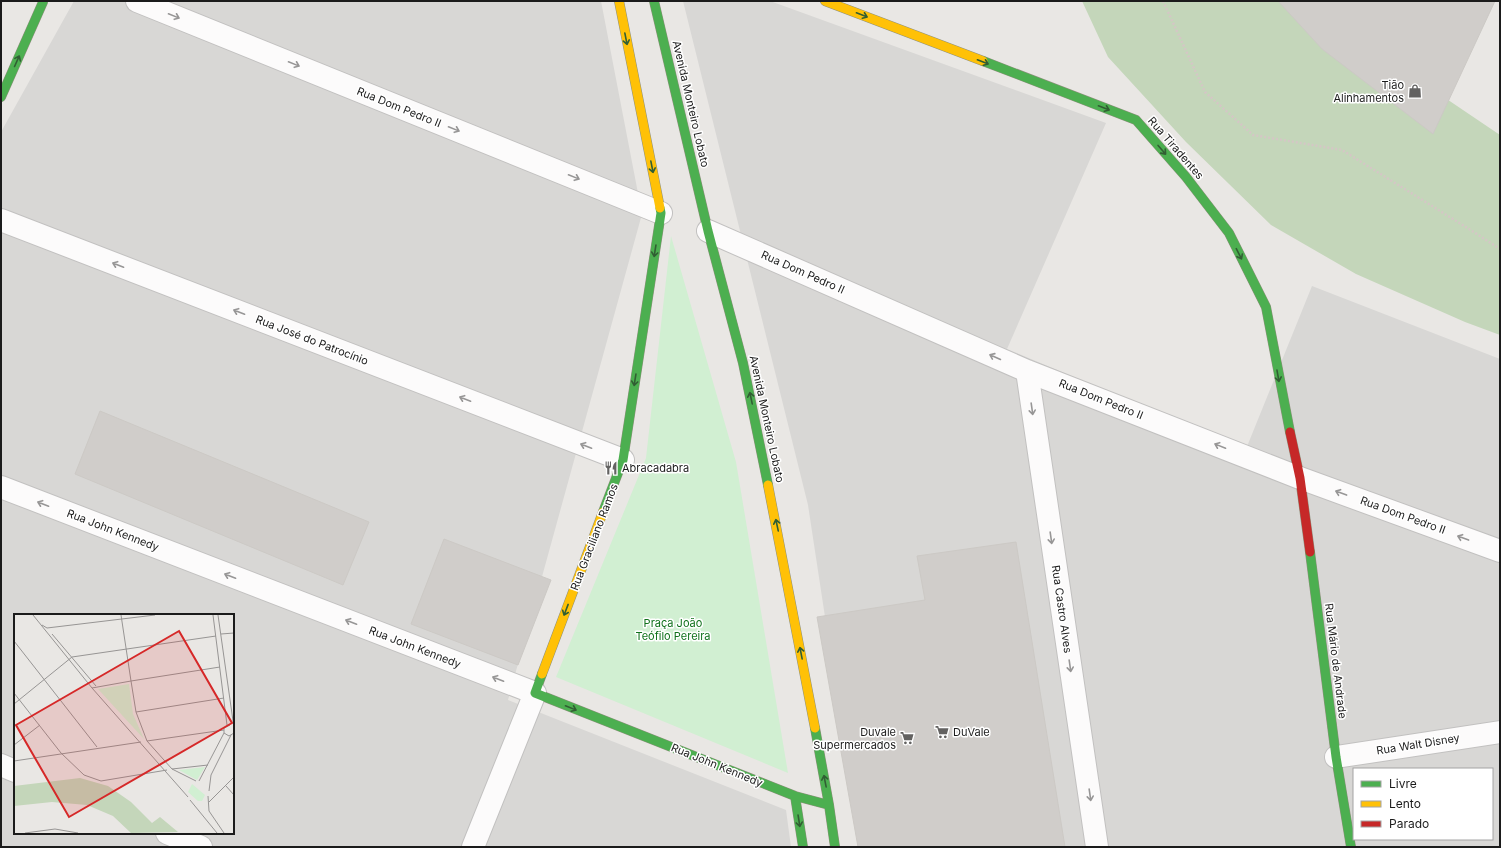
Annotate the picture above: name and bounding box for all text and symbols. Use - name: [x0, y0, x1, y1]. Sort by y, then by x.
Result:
- one-way arrow: [855, 11, 867, 19]
- one-way arrow: [167, 12, 179, 20]
- one-way arrow: [623, 32, 631, 45]
- street label: Avenida Monteiro Lobato: [670, 39, 712, 169]
- one-way arrow: [14, 56, 21, 68]
- one-way arrow: [977, 58, 989, 66]
- one-way arrow: [288, 61, 300, 69]
- place label: Tião Alinhamentos: [1333, 78, 1404, 105]
- shop icon: Tião Alinhamentos: [1407, 83, 1423, 99]
- street label: Rua Dom Pedro II: [355, 84, 443, 130]
- one-way arrow: [1098, 105, 1110, 113]
- street label: Rua Tiradentes: [1145, 114, 1207, 182]
- one-way arrow: [447, 125, 459, 133]
- one-way arrow: [1157, 145, 1166, 155]
- one-way arrow: [648, 160, 656, 173]
- one-way arrow: [568, 174, 580, 182]
- one-way arrow: [651, 244, 659, 257]
- street label: Rua Dom Pedro II: [759, 247, 847, 297]
- one-way arrow: [1236, 247, 1243, 259]
- one-way arrow: [113, 261, 125, 269]
- one-way arrow: [234, 308, 246, 316]
- street label: Rua José do Patrocínio: [254, 312, 371, 368]
- one-way arrow: [990, 353, 1002, 360]
- street label: Avenida Monteiro Lobato: [747, 354, 787, 484]
- one-way arrow: [1275, 369, 1283, 382]
- one-way arrow: [631, 373, 639, 386]
- street label: Rua Dom Pedro II: [1057, 376, 1145, 422]
- one-way arrow: [746, 392, 754, 405]
- one-way arrow: [459, 395, 471, 403]
- one-way arrow: [1028, 402, 1036, 415]
- one-way arrow: [581, 442, 593, 450]
- one-way arrow: [1215, 442, 1227, 450]
- restaurant icon: Abracadabra: [603, 460, 619, 476]
- place label: Abracadabra: [622, 461, 689, 475]
- street label: Rua Graciliano Ramos: [567, 481, 621, 592]
- one-way arrow: [1336, 488, 1348, 496]
- street label: Rua Dom Pedro II: [1358, 493, 1448, 537]
- one-way arrow: [37, 499, 49, 507]
- street label: Rua John Kennedy: [65, 506, 161, 554]
- one-way arrow: [772, 519, 780, 532]
- one-way arrow: [1047, 531, 1055, 544]
- one-way arrow: [1458, 533, 1470, 541]
- street label: Rua Castro Alves: [1049, 564, 1075, 654]
- one-way arrow: [224, 571, 236, 579]
- street label: Rua Mário de Andrade: [1322, 602, 1350, 720]
- one-way arrow: [561, 604, 569, 616]
- inset map: [14, 614, 234, 834]
- park label: Praça João Teófilo Pereira: [635, 616, 711, 643]
- one-way arrow: [345, 618, 357, 626]
- street label: Rua John Kennedy: [367, 623, 463, 671]
- one-way arrow: [796, 647, 804, 660]
- one-way arrow: [1066, 660, 1074, 673]
- one-way arrow: [493, 675, 505, 683]
- one-way arrow: [564, 704, 576, 712]
- supermarket icon: DuVale: [934, 724, 950, 740]
- place label: Duvale Supermercados: [813, 725, 896, 752]
- place label: DuVale: [953, 725, 990, 739]
- supermarket icon: Duvale Supermercados: [899, 730, 915, 746]
- street label: Rua Walt Disney: [1375, 731, 1461, 757]
- street label: Rua John Kennedy: [669, 740, 765, 790]
- legend: [1353, 768, 1493, 840]
- one-way arrow: [820, 775, 828, 788]
- text: Livre: [1389, 776, 1417, 791]
- one-way arrow: [1086, 788, 1094, 801]
- text: Lento: [1389, 796, 1421, 811]
- one-way arrow: [795, 815, 803, 828]
- text: Parado: [1389, 816, 1429, 831]

